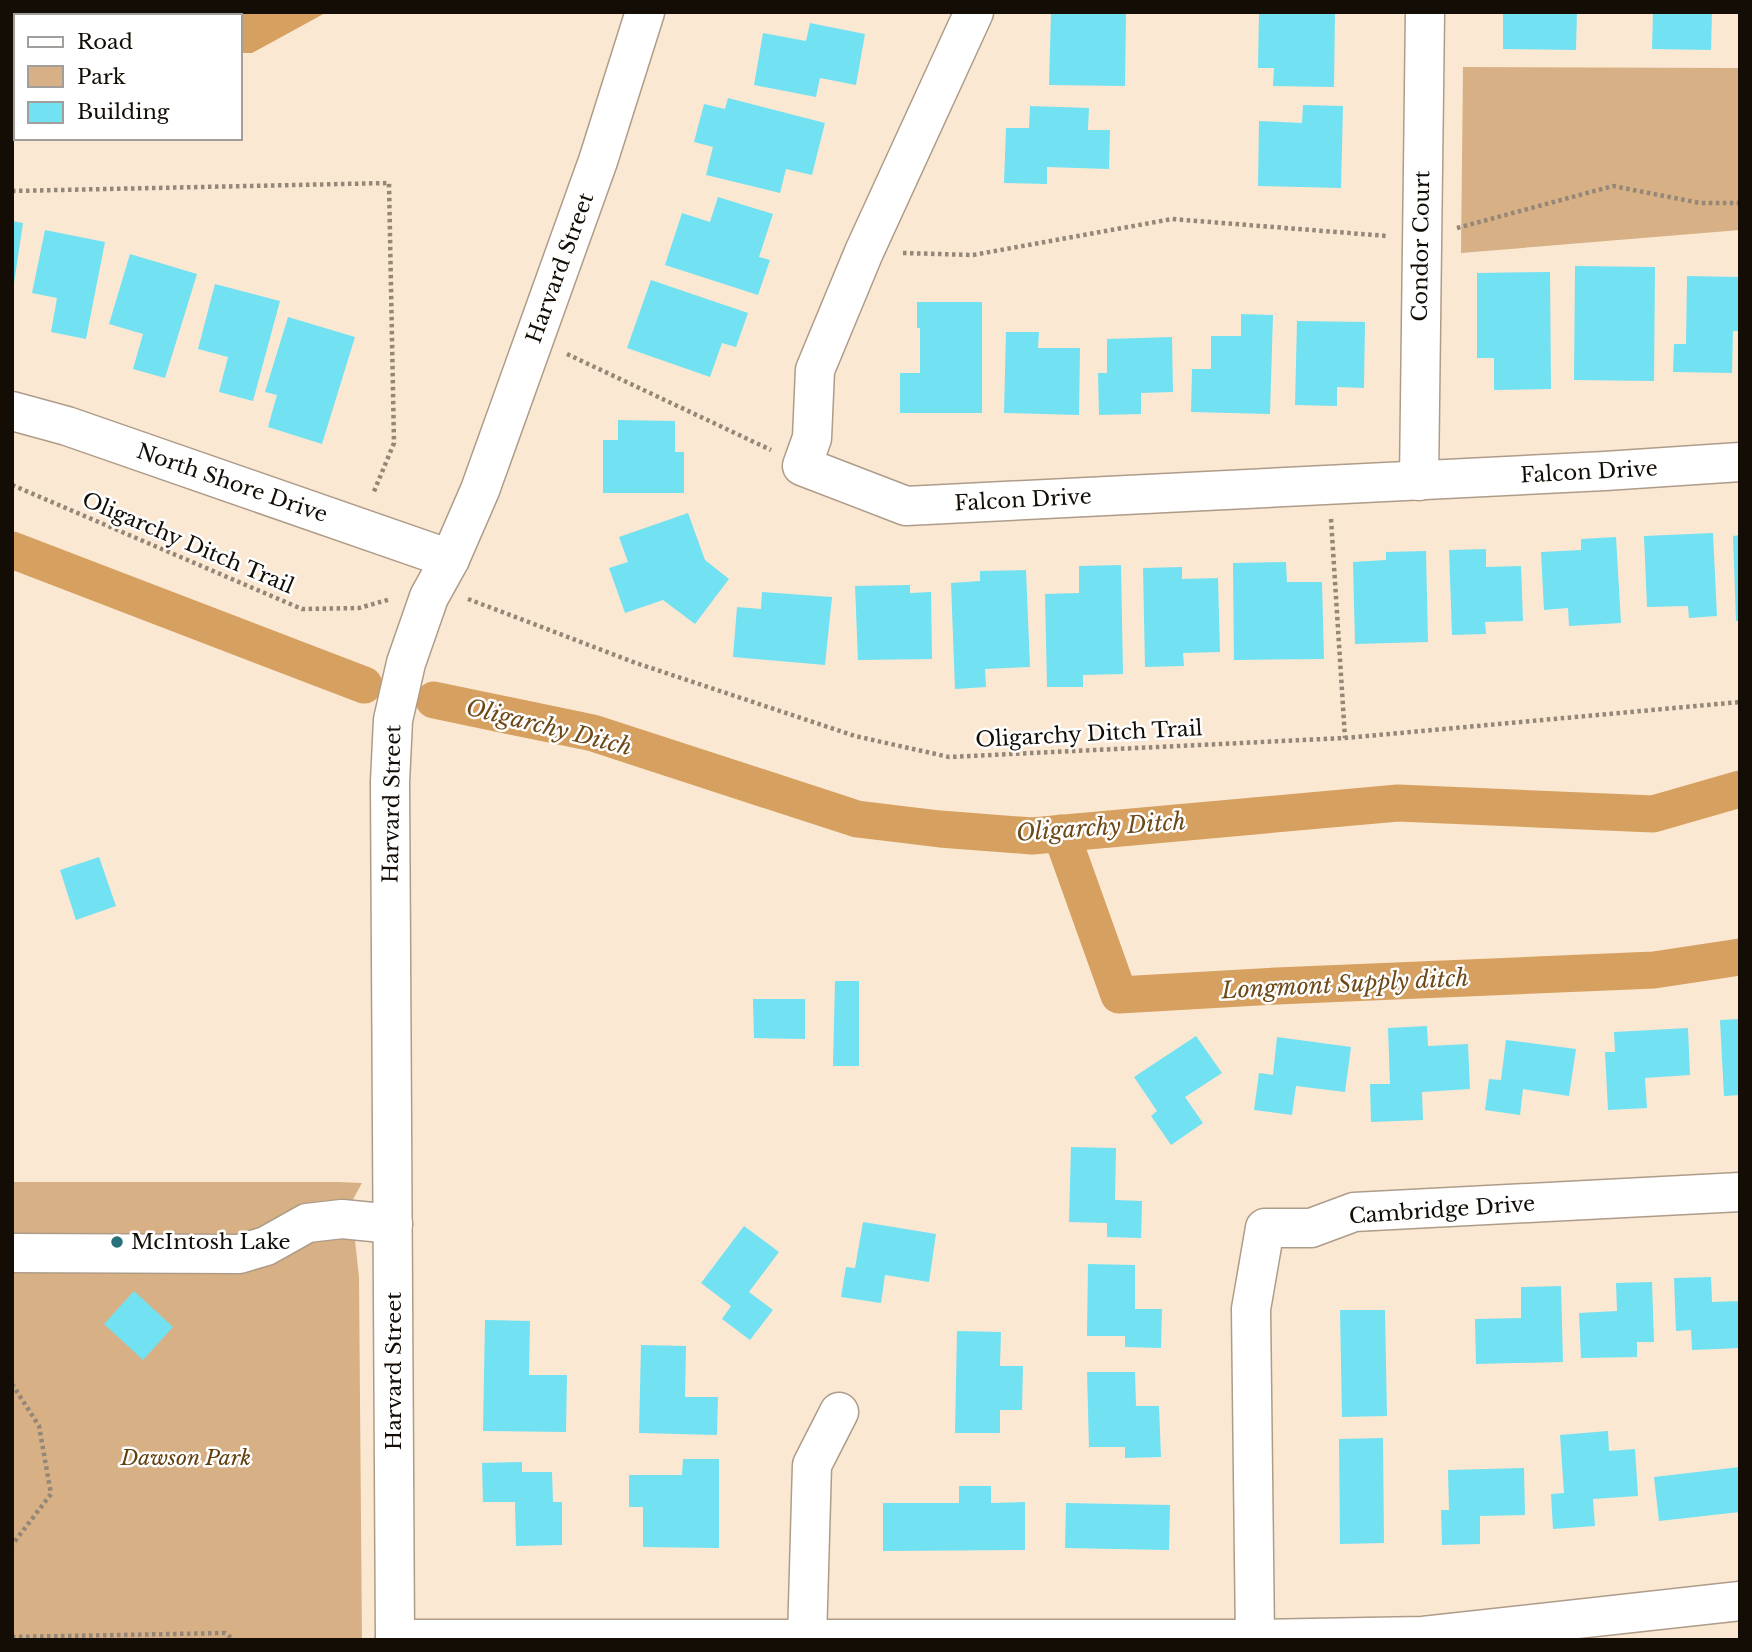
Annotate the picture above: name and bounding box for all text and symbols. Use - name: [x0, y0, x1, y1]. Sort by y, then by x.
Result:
- legend: [14, 14, 242, 140]
- text: Road: [77, 29, 133, 55]
- text: Park: [77, 64, 126, 90]
- text: Building: [77, 99, 170, 125]
- street label: Condor Court: [1407, 170, 1435, 322]
- street label: Harvard Street: [521, 189, 599, 347]
- street label: North Shore Drive: [133, 438, 331, 528]
- street label: Falcon Drive: [1520, 455, 1658, 489]
- street label: Falcon Drive: [954, 483, 1092, 517]
- street label: Oligarchy Ditch Trail: [78, 487, 298, 599]
- water label: Oligarchy Ditch: [463, 693, 635, 761]
- street label: Oligarchy Ditch Trail: [975, 715, 1203, 753]
- street label: Harvard Street: [378, 724, 406, 883]
- water label: Oligarchy Ditch: [1015, 807, 1187, 847]
- water label: Longmont Supply ditch: [1220, 964, 1469, 1005]
- street label: Cambridge Drive: [1348, 1191, 1536, 1229]
- place label: McIntosh Lake: [131, 1229, 291, 1255]
- marker: McIntosh Lake: [109, 1234, 125, 1250]
- street label: Harvard Street: [381, 1292, 407, 1450]
- park label: Dawson Park: [120, 1445, 251, 1471]

